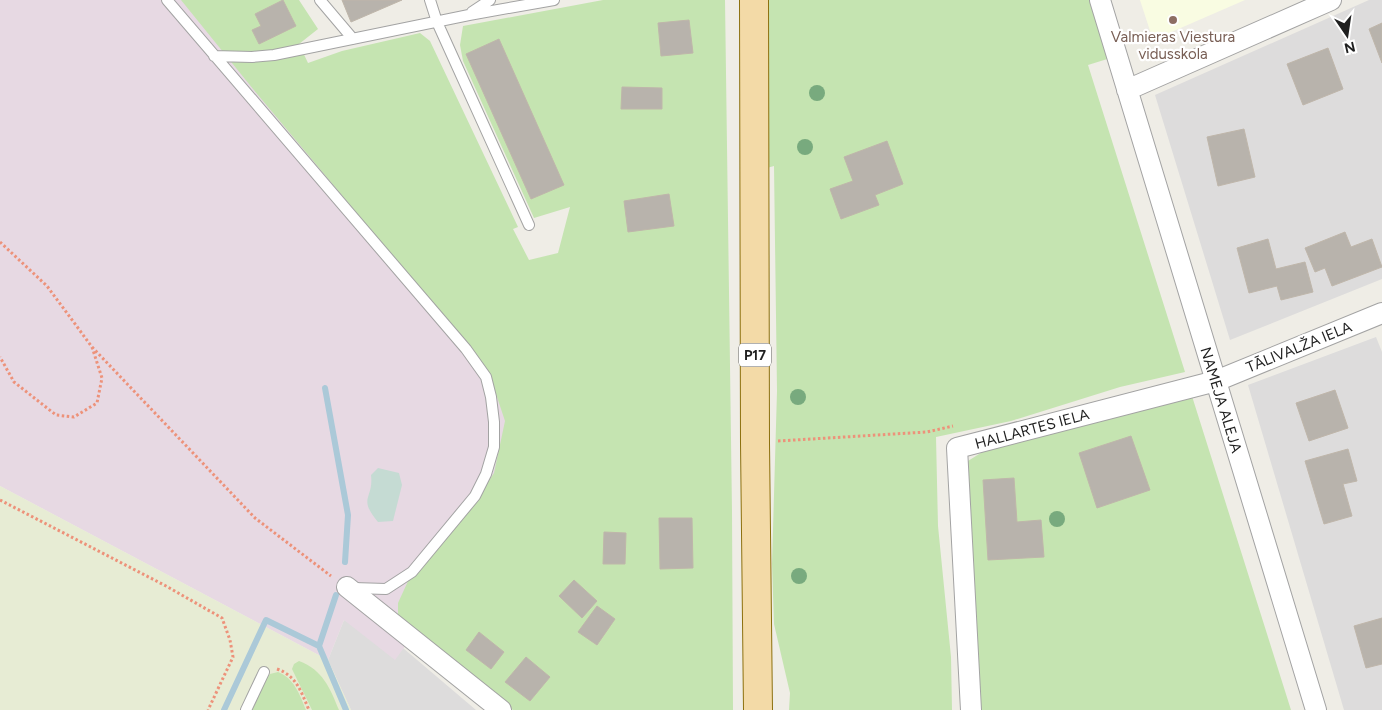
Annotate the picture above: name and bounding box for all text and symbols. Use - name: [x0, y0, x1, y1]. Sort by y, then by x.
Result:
- north arrow: [1322, 10, 1372, 60]
- marker: Valmieras Viestura vidusskola: [1167, 14, 1179, 26]
- place label: Valmieras Viestura vidusskola: [1111, 28, 1235, 63]
- text: N: [1343, 38, 1357, 57]
- street label: TĀLIVALŽA IELA: [1244, 318, 1354, 376]
- road number: P17: [739, 344, 771, 366]
- street label: NAMEJA ALEJA: [1196, 345, 1246, 455]
- street label: HALLARTES IELA: [973, 405, 1091, 453]

